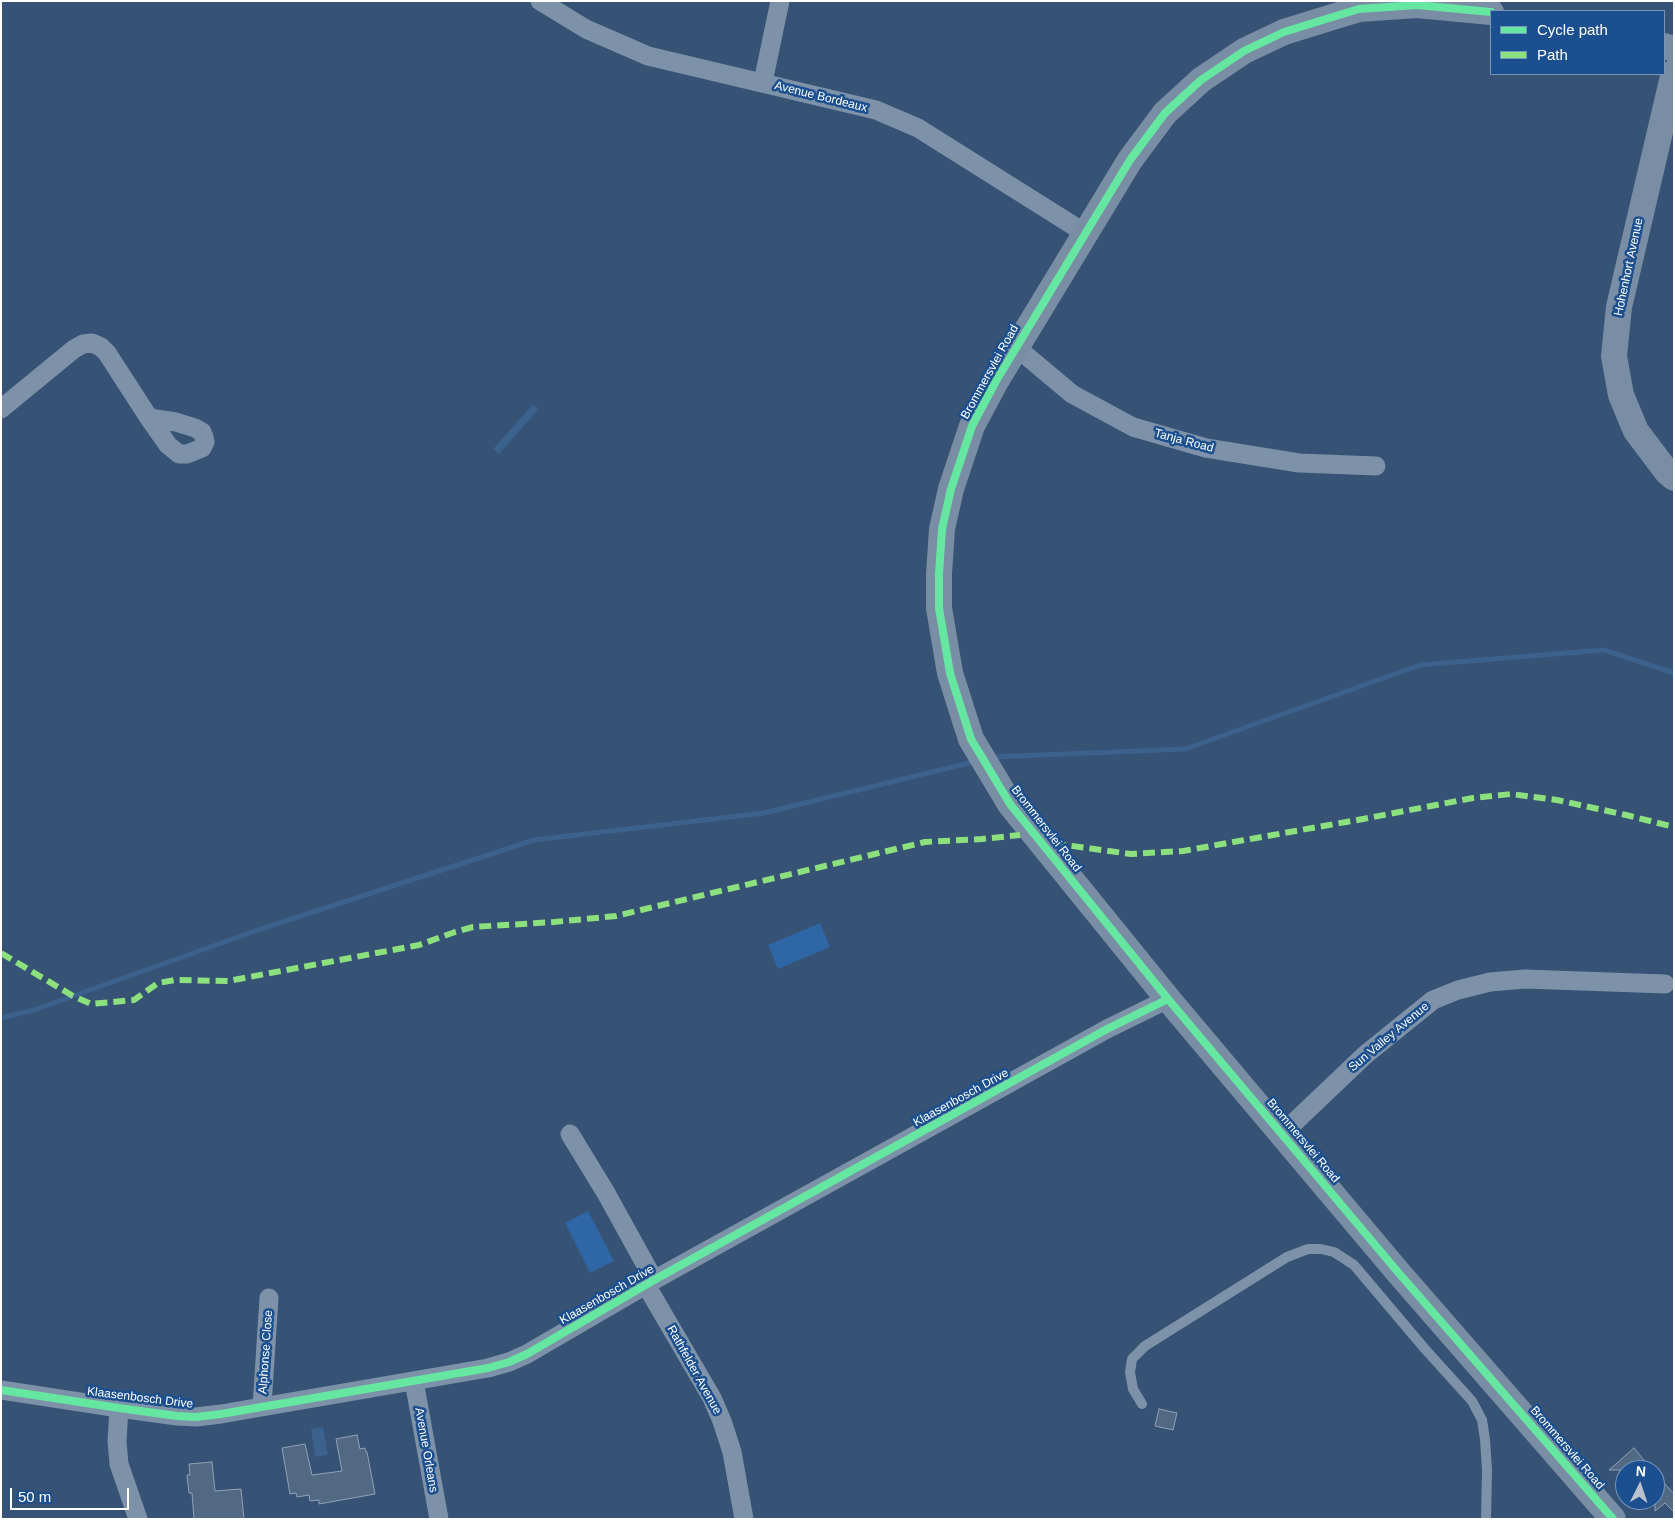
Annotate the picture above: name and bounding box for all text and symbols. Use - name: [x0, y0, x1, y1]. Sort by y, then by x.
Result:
- legend: [1490, 10, 1665, 75]
- text: Cycle path: [1537, 21, 1608, 38]
- text: Path: [1537, 46, 1568, 63]
- street label: Avenue Bordeaux: [773, 79, 869, 115]
- street label: Hohenhort Avenue: [1612, 217, 1646, 317]
- street label: Brommersvlei Road: [958, 322, 1022, 422]
- street label: Tanja Road: [1153, 426, 1215, 456]
- street label: Brommersvlei Road: [1008, 783, 1084, 875]
- street label: Sun Valley Avenue: [1346, 999, 1432, 1075]
- street label: Klaasenbosch Drive: [911, 1066, 1011, 1130]
- street label: Brommersvlei Road: [1264, 1096, 1342, 1186]
- street label: Klaasenbosch Drive: [557, 1262, 657, 1328]
- street label: Alphonse Close: [256, 1310, 276, 1394]
- street label: Rathfelder Avenue: [664, 1323, 724, 1417]
- street label: Klaasenbosch Drive: [86, 1384, 194, 1412]
- street label: Brommersvlei Road: [1527, 1404, 1607, 1492]
- street label: Avenue Orleans: [411, 1406, 441, 1494]
- north arrow: [1615, 1460, 1665, 1510]
- text: N: [1635, 1463, 1647, 1479]
- scale bar: [12, 1478, 131, 1510]
- text: 50 m: [18, 1488, 51, 1505]

